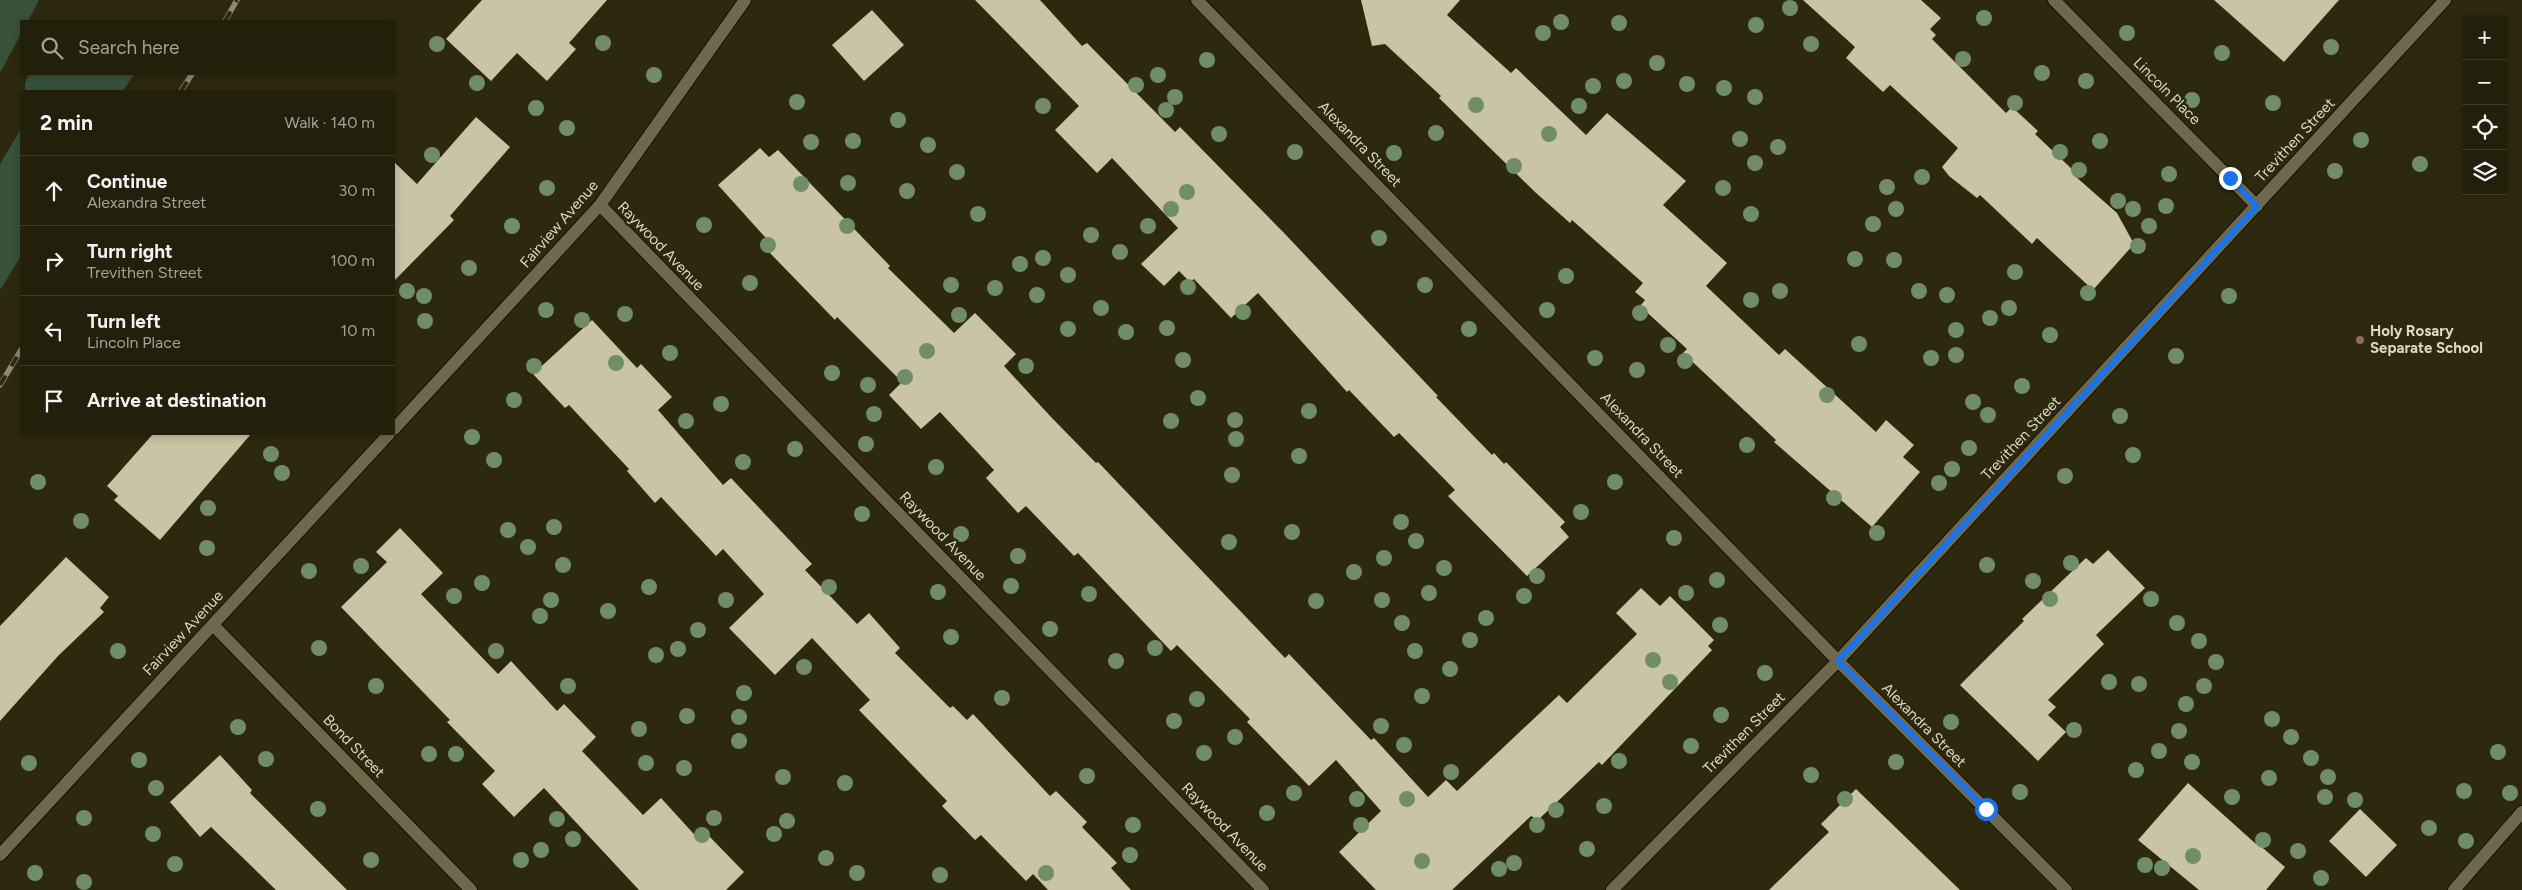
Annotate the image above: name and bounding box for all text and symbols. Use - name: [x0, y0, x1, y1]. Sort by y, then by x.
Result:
- map controls: [2462, 15, 2507, 195]
- button: +: [2462, 15, 2507, 60]
- search box: [20, 20, 395, 75]
- icon: search: [38, 34, 66, 62]
- text: Search here: [78, 36, 180, 59]
- street label: Lincoln Place: [2130, 54, 2204, 128]
- button: −: [2462, 60, 2507, 105]
- street label: Trevithen Street: [2252, 94, 2339, 186]
- street label: Alexandra Street: [1315, 98, 1406, 191]
- button: locate: [2462, 105, 2507, 150]
- text: 2 min: [40, 110, 93, 135]
- text: Walk · 140 m: [285, 113, 375, 132]
- button: layers: [2462, 150, 2507, 195]
- route end: [2219, 167, 2242, 190]
- text: Continue: [87, 170, 167, 193]
- icon: ahead: [40, 177, 68, 205]
- street label: Fairview Avenue: [516, 177, 602, 271]
- text: 30 m: [338, 181, 375, 200]
- text: Alexandra Street: [87, 193, 206, 212]
- street label: Raywood Avenue: [614, 198, 708, 294]
- text: Turn right: [87, 240, 173, 263]
- icon: right: [40, 247, 68, 275]
- text: 100 m: [330, 251, 375, 270]
- text: Trevithen Street: [87, 263, 202, 282]
- text: Turn left: [87, 310, 161, 333]
- icon: left: [40, 317, 68, 345]
- text: 10 m: [341, 321, 375, 340]
- place label: Holy Rosary Separate School: [2370, 322, 2483, 357]
- text: Lincoln Place: [87, 333, 181, 352]
- marker: Holy Rosary Separate School: [2354, 334, 2366, 346]
- icon: arrive: [40, 387, 68, 415]
- text: Arrive at destination: [87, 389, 266, 412]
- street label: Alexandra Street: [1597, 389, 1688, 482]
- street label: Trevithen Street: [1978, 392, 2065, 484]
- street label: Raywood Avenue: [896, 488, 990, 584]
- street label: Fairview Avenue: [139, 587, 227, 679]
- street label: Alexandra Street: [1878, 679, 1970, 771]
- street label: Trevithen Street: [1699, 688, 1789, 778]
- street label: Bond Street: [319, 711, 389, 782]
- street label: Raywood Avenue: [1178, 779, 1272, 875]
- route start: [1975, 798, 1998, 821]

